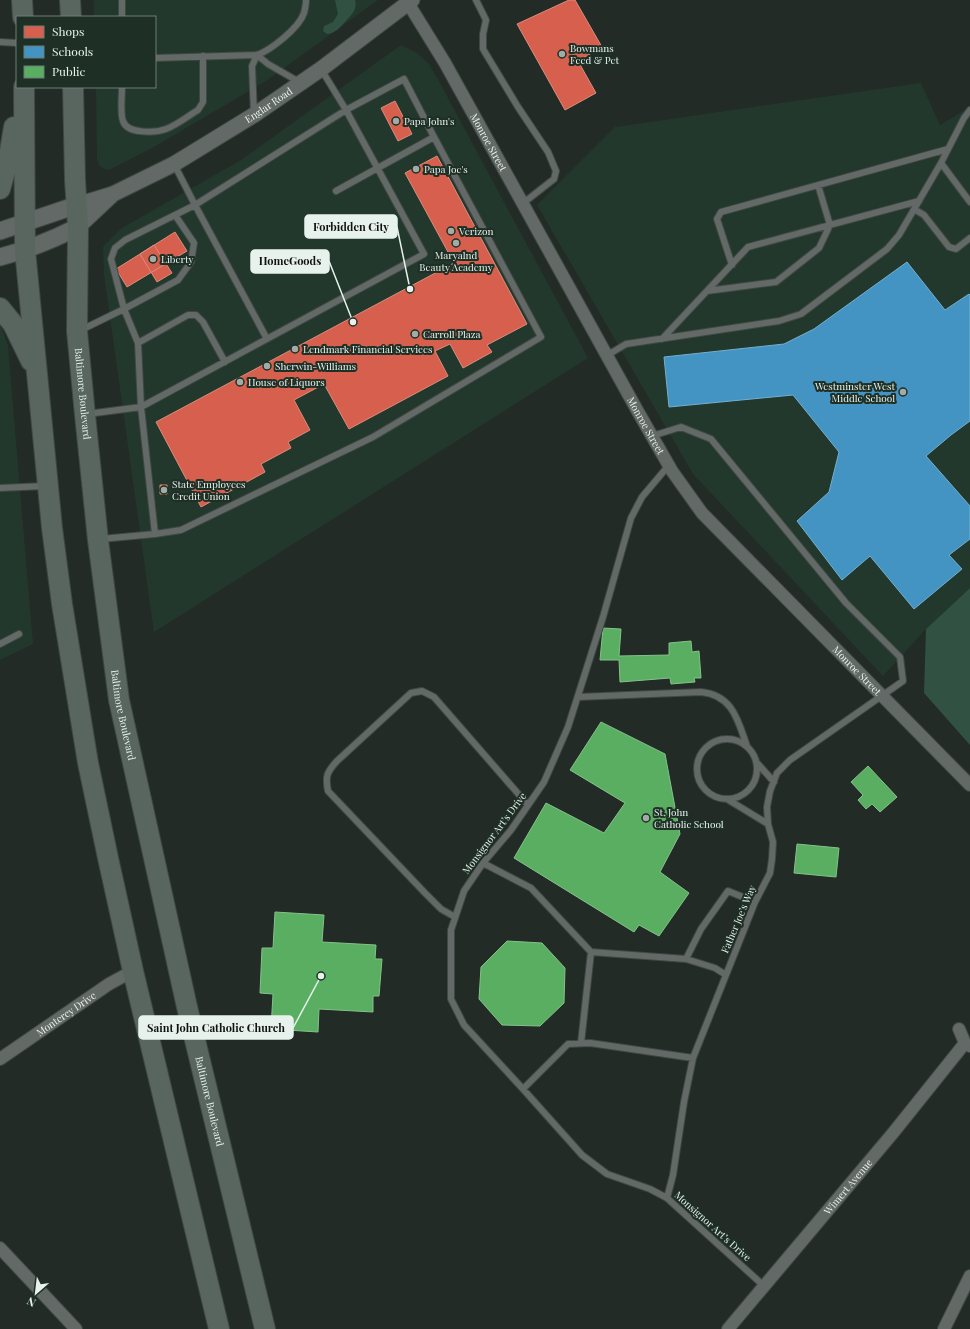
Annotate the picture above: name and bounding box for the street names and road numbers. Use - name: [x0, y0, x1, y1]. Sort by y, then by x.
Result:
- street label: Englar Road: [242, 84, 295, 126]
- street label: Monroe Street: [467, 111, 511, 174]
- street label: Baltimore Boulevard: [72, 347, 95, 440]
- street label: Monroe Street: [624, 394, 668, 457]
- street label: Monroe Street: [830, 643, 885, 699]
- street label: Baltimore Boulevard: [108, 669, 139, 762]
- street label: Monsignor Art’s Drive: [459, 789, 529, 877]
- street label: Father Joe’s Way: [717, 883, 759, 955]
- street label: Monterey Drive: [33, 988, 99, 1039]
- street label: Baltimore Boulevard: [192, 1055, 228, 1148]
- street label: Wimert Avenue: [820, 1156, 875, 1218]
- street label: Monsignor Art’s Drive: [672, 1188, 754, 1264]

